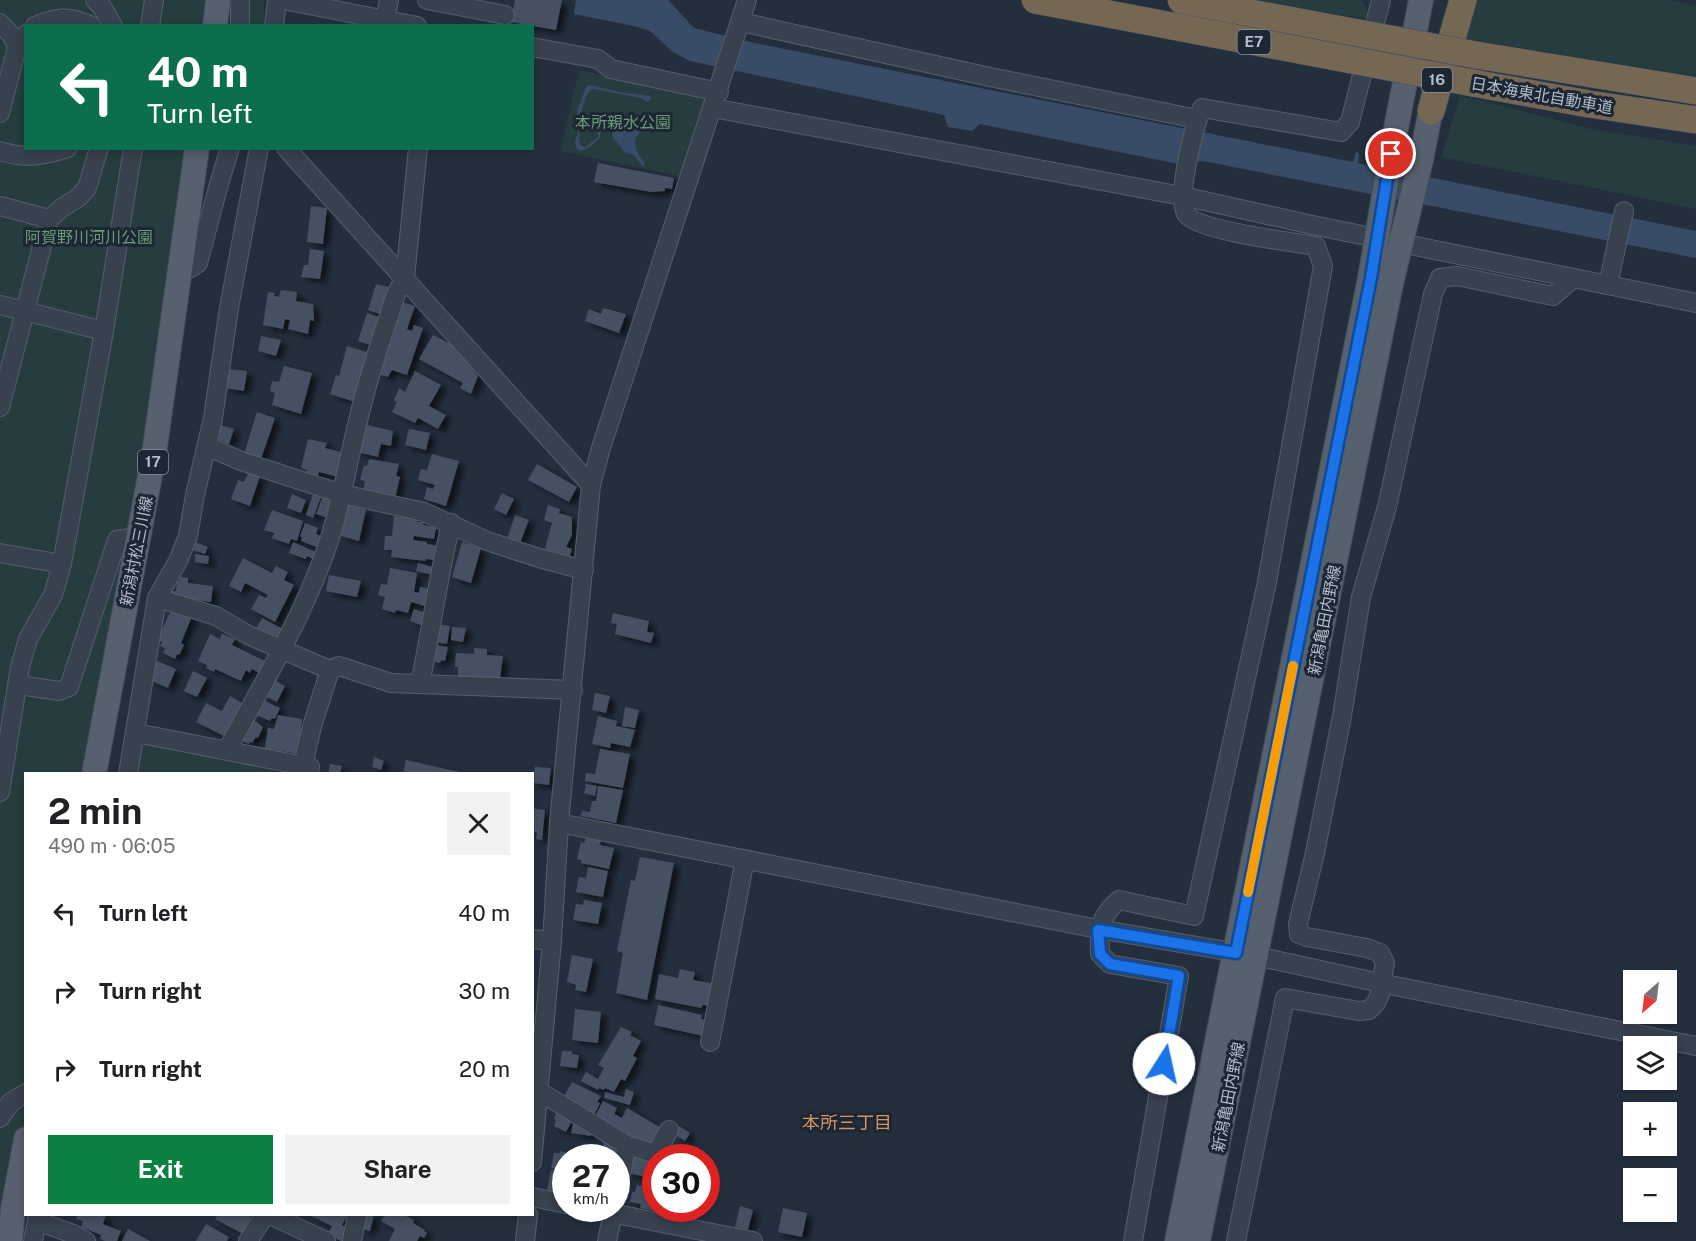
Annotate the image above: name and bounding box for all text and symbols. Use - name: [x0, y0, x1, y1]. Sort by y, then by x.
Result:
- road number: E7: [1238, 30, 1270, 54]
- text: 40 m: [147, 47, 249, 96]
- icon: left: [48, 48, 126, 126]
- road number: 16: [1422, 68, 1452, 92]
- street label: 日本海東北自動車道: [1469, 74, 1614, 117]
- text: Turn left: [147, 97, 253, 129]
- park label: 本所親水公園: [575, 113, 671, 132]
- pin: [1365, 128, 1416, 179]
- icon: arrive: [1374, 137, 1407, 170]
- park label: 阿賀野川河川公園: [25, 228, 153, 247]
- road number: 17: [138, 450, 168, 474]
- street label: 新潟村松三川線: [116, 494, 157, 608]
- street label: 新潟亀田内野線: [1304, 563, 1345, 677]
- text: 2 min: [48, 790, 142, 832]
- button: close: [447, 792, 510, 855]
- text: 490 m · 06:05: [48, 834, 176, 858]
- icon: left: [48, 897, 81, 930]
- text: Turn left: [99, 900, 188, 926]
- text: 40 m: [458, 900, 510, 926]
- north arrow: [1623, 970, 1677, 1024]
- map controls: [1623, 970, 1677, 1222]
- icon: right: [48, 975, 81, 1008]
- text: Turn right: [99, 978, 202, 1004]
- text: 30 m: [458, 978, 510, 1004]
- position arrow: [1132, 1032, 1196, 1096]
- button: layers: [1623, 1036, 1677, 1090]
- street label: 新潟亀田内野線: [1208, 1040, 1249, 1154]
- icon: right: [48, 1053, 81, 1086]
- text: Turn right: [99, 1056, 202, 1082]
- text: 20 m: [459, 1056, 510, 1082]
- button: +: [1623, 1102, 1677, 1156]
- district label: 本所三丁目: [802, 1112, 892, 1133]
- button: Exit: [48, 1135, 273, 1204]
- button: Share: [285, 1135, 510, 1204]
- speed limit sign: 30: [642, 1144, 720, 1222]
- text: 27: [572, 1158, 610, 1194]
- button: −: [1623, 1168, 1677, 1222]
- text: km/h: [573, 1190, 609, 1207]

